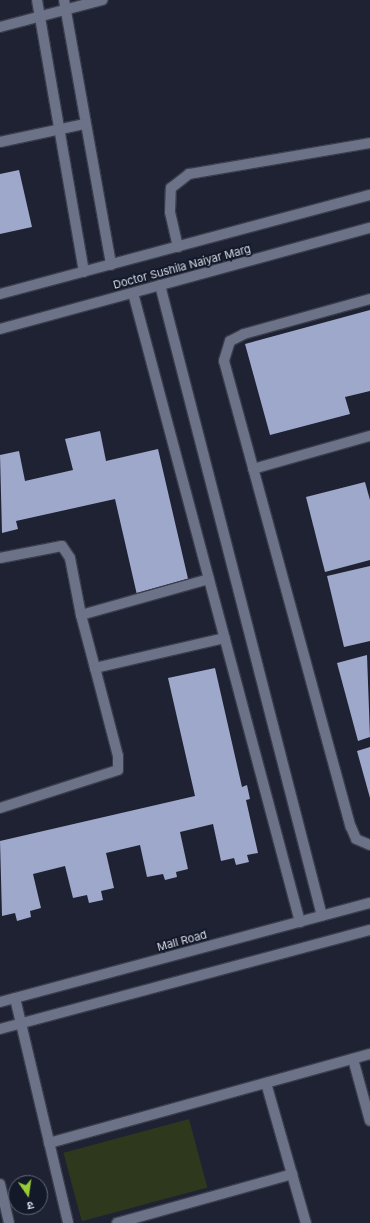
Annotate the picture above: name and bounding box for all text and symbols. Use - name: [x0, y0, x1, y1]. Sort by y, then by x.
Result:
- street label: Doctor Sushila Naiyar Marg: [112, 242, 252, 292]
- street label: Mall Road: [156, 928, 208, 954]
- north arrow: [8, 1175, 48, 1215]
- text: उ: [26, 1198, 35, 1213]

